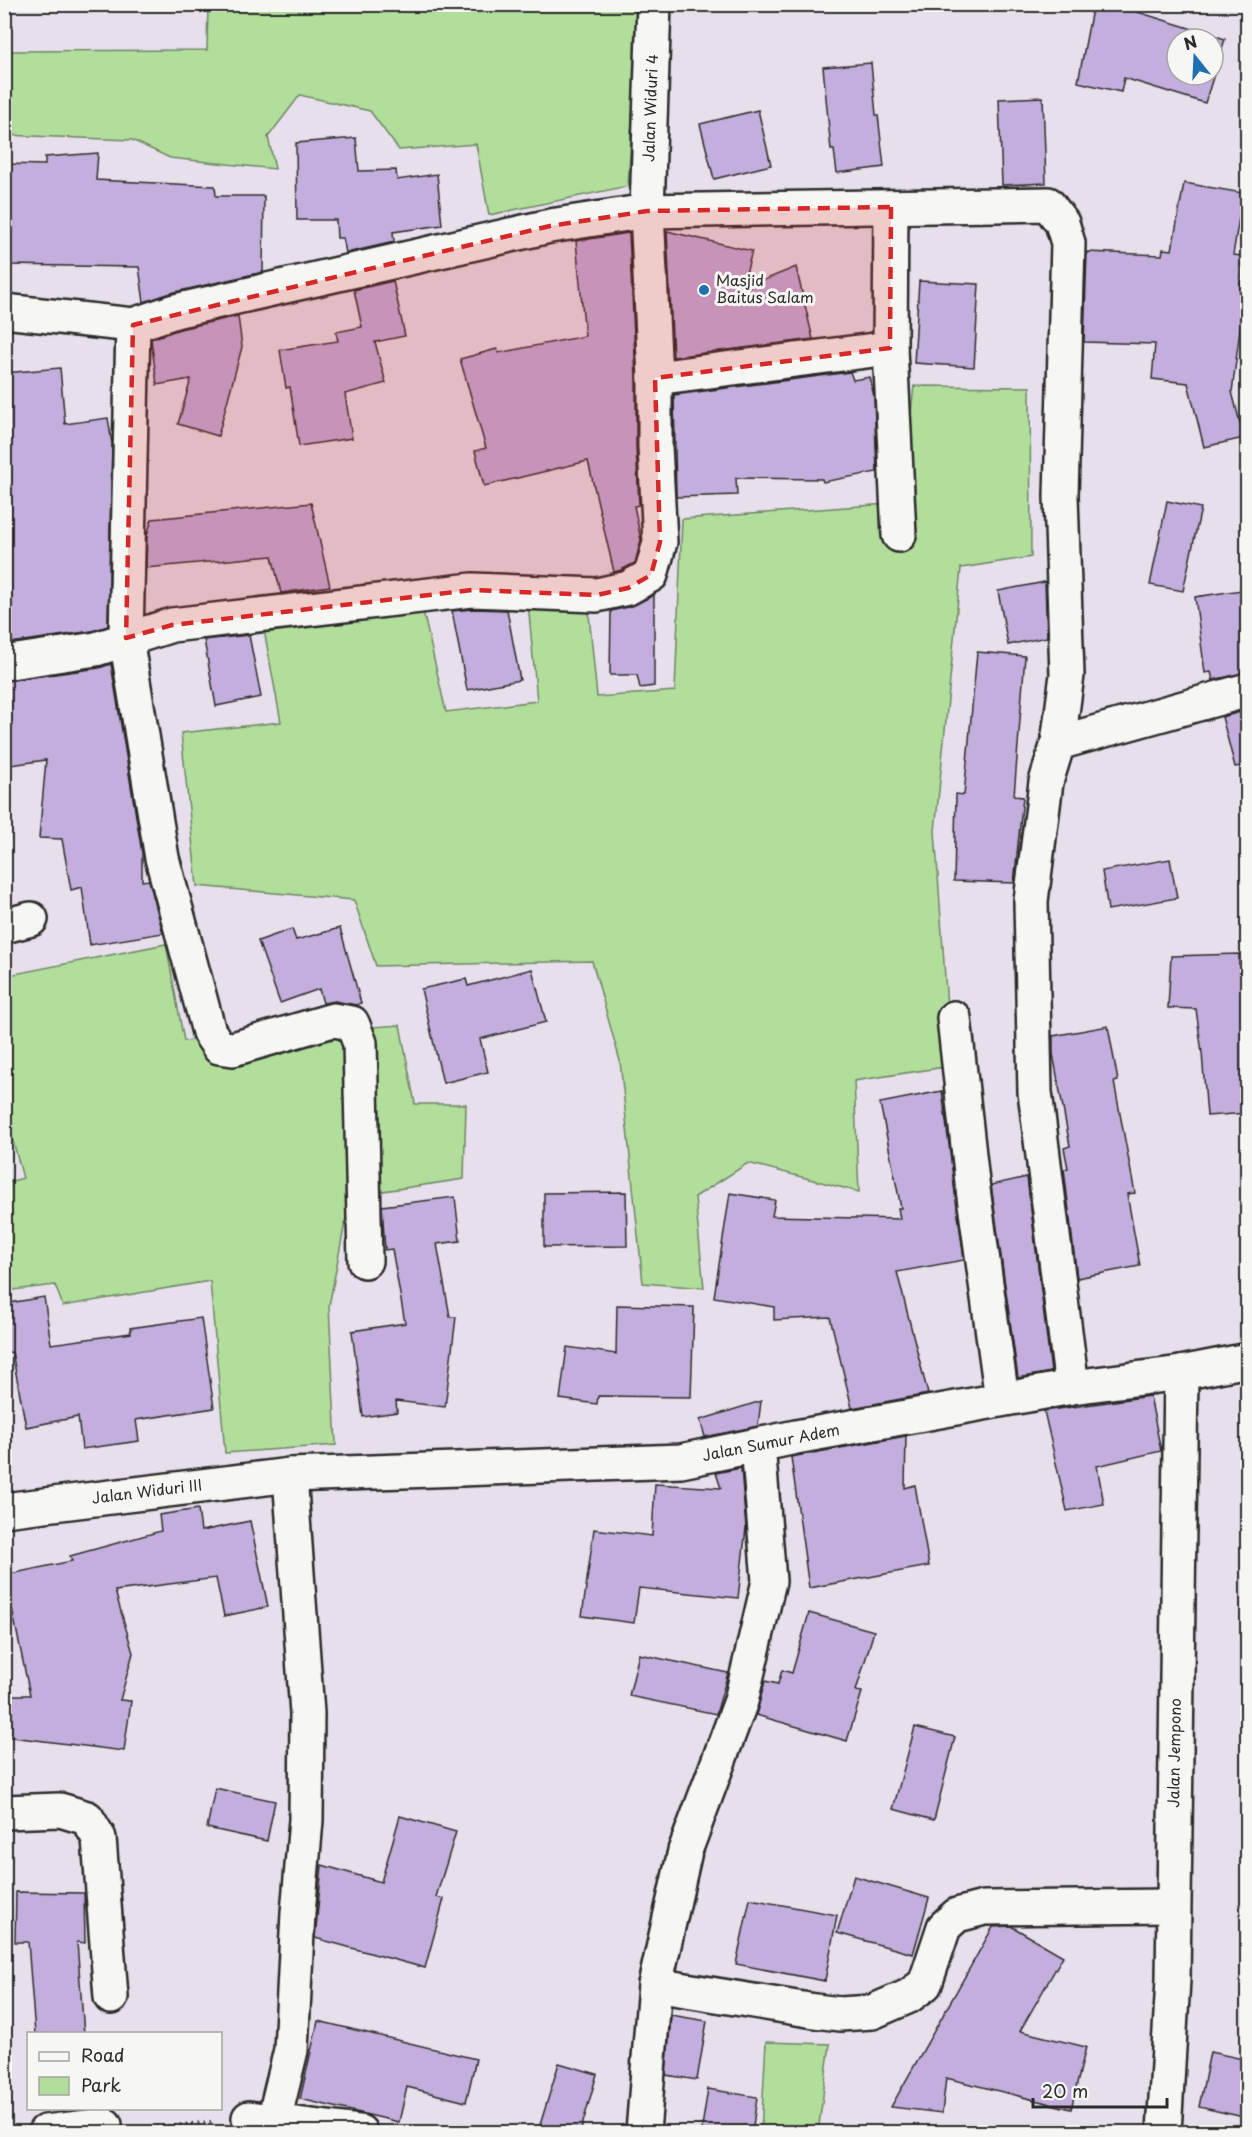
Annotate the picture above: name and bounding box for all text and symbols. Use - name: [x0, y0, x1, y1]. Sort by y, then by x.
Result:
- north arrow: [1165, 27, 1225, 87]
- text: N: [1180, 28, 1200, 55]
- street label: Jalan Widuri 4: [636, 54, 663, 162]
- place label: Masjid Baitus Salam: [716, 268, 814, 308]
- marker: Masjid Baitus Salam: [697, 283, 711, 297]
- street label: Jalan Sumur Adem: [700, 1417, 841, 1466]
- street label: Jalan Widuri III: [90, 1472, 203, 1509]
- street label: Jalan Jempono: [1161, 1698, 1186, 1808]
- legend: [27, 2032, 222, 2110]
- text: Road: [81, 2041, 125, 2068]
- text: Park: [81, 2071, 121, 2098]
- scale bar: [1033, 2071, 1166, 2109]
- text: 20 m: [1042, 2077, 1088, 2104]

